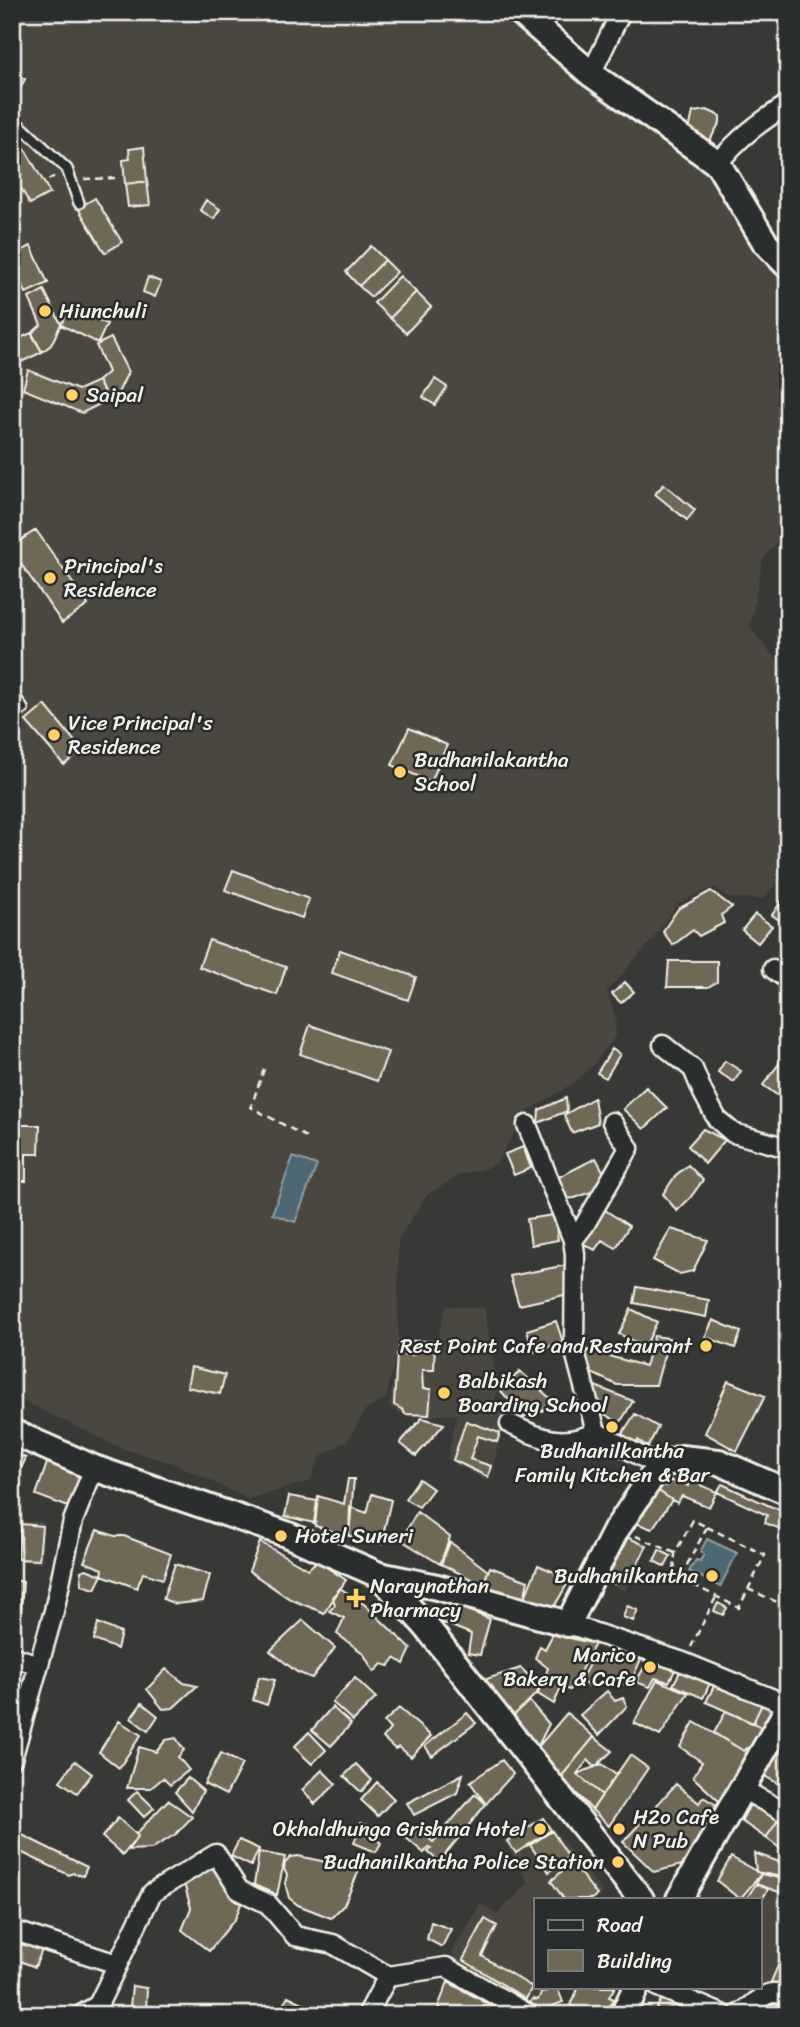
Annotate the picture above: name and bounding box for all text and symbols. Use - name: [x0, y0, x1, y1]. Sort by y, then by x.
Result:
- place label: Hiunchuli: [59, 292, 148, 330]
- marker: Hiunchuli: [37, 303, 53, 319]
- place label: Saipal: [86, 376, 144, 414]
- marker: Saipal: [64, 387, 80, 403]
- place label: Principal's Residence: [64, 547, 163, 609]
- marker: Principal's Residence: [42, 570, 58, 586]
- place label: Vice Principal's Residence: [68, 704, 213, 766]
- marker: Vice Principal's Residence: [46, 727, 62, 743]
- place label: Budhanilakantha School: [414, 741, 569, 803]
- marker: Budhanilakantha School: [392, 764, 408, 780]
- place label: Rest Point Cafe and Restaurant: [400, 1327, 694, 1365]
- marker: Rest Point Cafe and Restaurant: [698, 1338, 714, 1354]
- place label: Balbikash Boarding School: [458, 1362, 608, 1424]
- marker: Balbikash Boarding School: [436, 1385, 452, 1401]
- marker: Budhanilkantha Family Kitchen & Bar: [604, 1419, 620, 1435]
- place label: Budhanilkantha Family Kitchen & Bar: [515, 1432, 710, 1494]
- place label: Hotel Suneri: [295, 1517, 414, 1555]
- marker: Hotel Suneri: [273, 1528, 289, 1544]
- place label: Budhanilkantha: [554, 1557, 698, 1595]
- place label: Naraynathan Pharmacy: [370, 1567, 489, 1629]
- marker: Budhanilkantha: [704, 1568, 720, 1584]
- marker: Naraynathan Pharmacy: [348, 1590, 364, 1606]
- place label: Marico Bakery & Cafe: [503, 1636, 636, 1698]
- marker: Marico Bakery & Cafe: [642, 1659, 658, 1675]
- place label: H2o Cafe N Pub: [633, 1798, 719, 1860]
- place label: Okhaldhunga Grishma Hotel: [273, 1810, 527, 1848]
- marker: Okhaldhunga Grishma Hotel: [532, 1821, 548, 1837]
- marker: H2o Cafe N Pub: [611, 1821, 627, 1837]
- place label: Budhanilkantha Police Station: [324, 1843, 604, 1881]
- marker: Budhanilkantha Police Station: [610, 1854, 626, 1870]
- legend: [534, 1898, 762, 1988]
- text: Road: [597, 1906, 644, 1944]
- text: Building: [597, 1942, 673, 1980]

